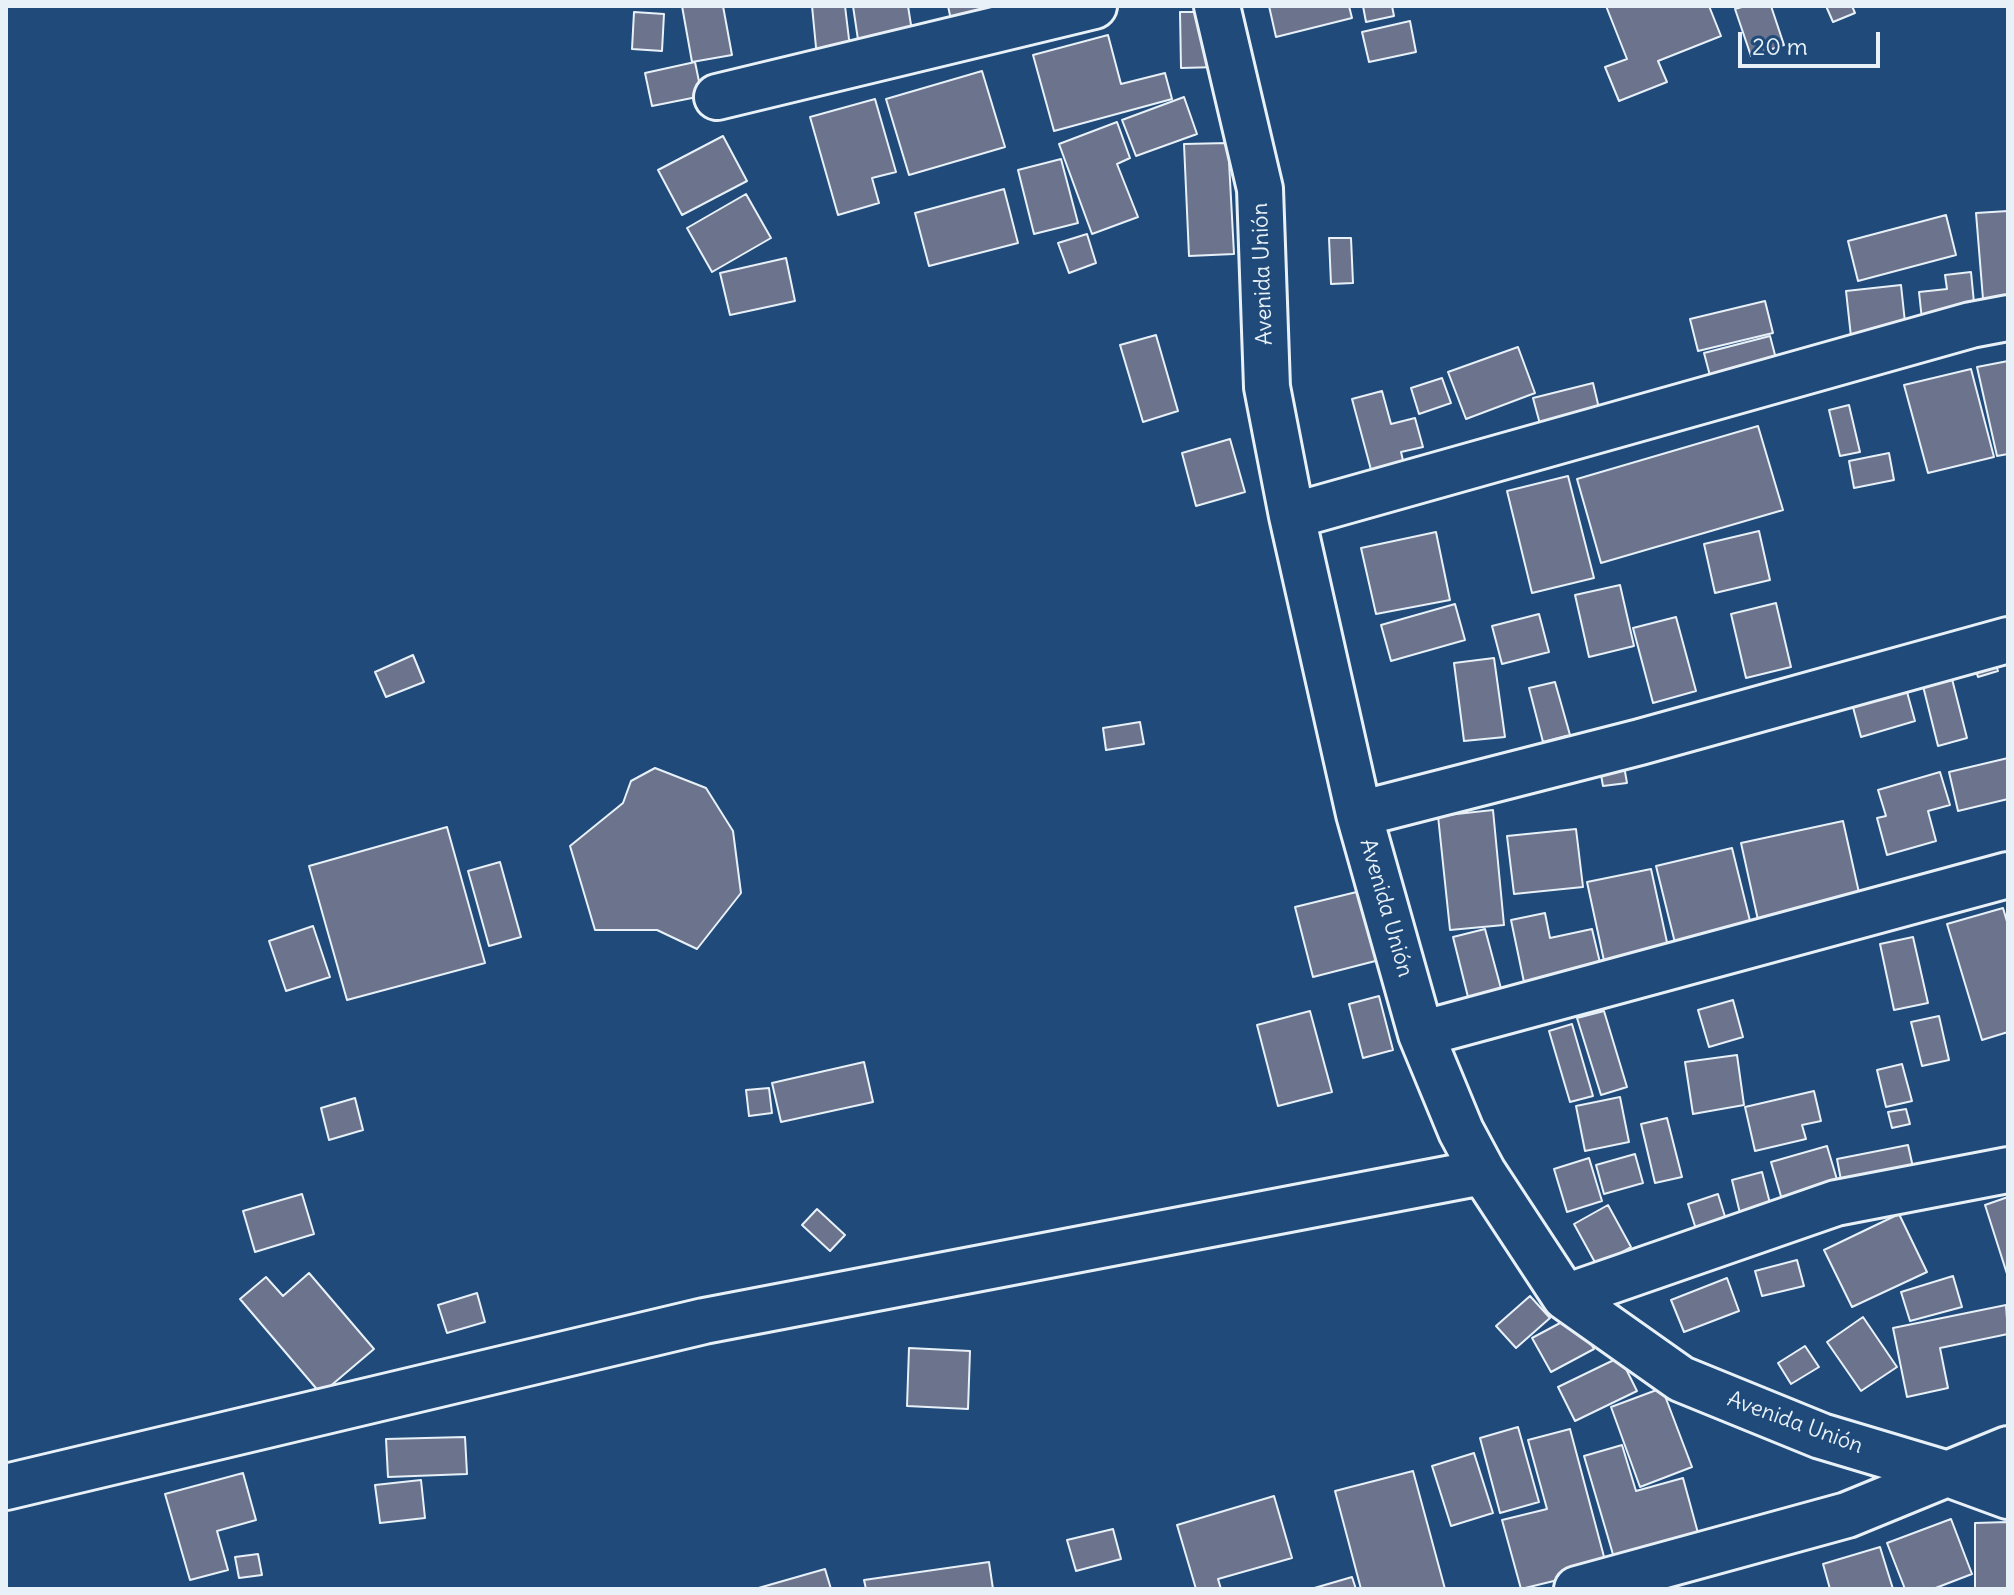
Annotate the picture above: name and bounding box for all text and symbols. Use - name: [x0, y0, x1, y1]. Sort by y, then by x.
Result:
- scale bar: [1742, 16, 1884, 66]
- text: 20 m: [1752, 31, 1808, 61]
- street label: Avenida Unión: [1247, 202, 1279, 346]
- street label: Avenida Unión: [1354, 836, 1418, 980]
- street label: Avenida Unión: [1724, 1386, 1866, 1460]

